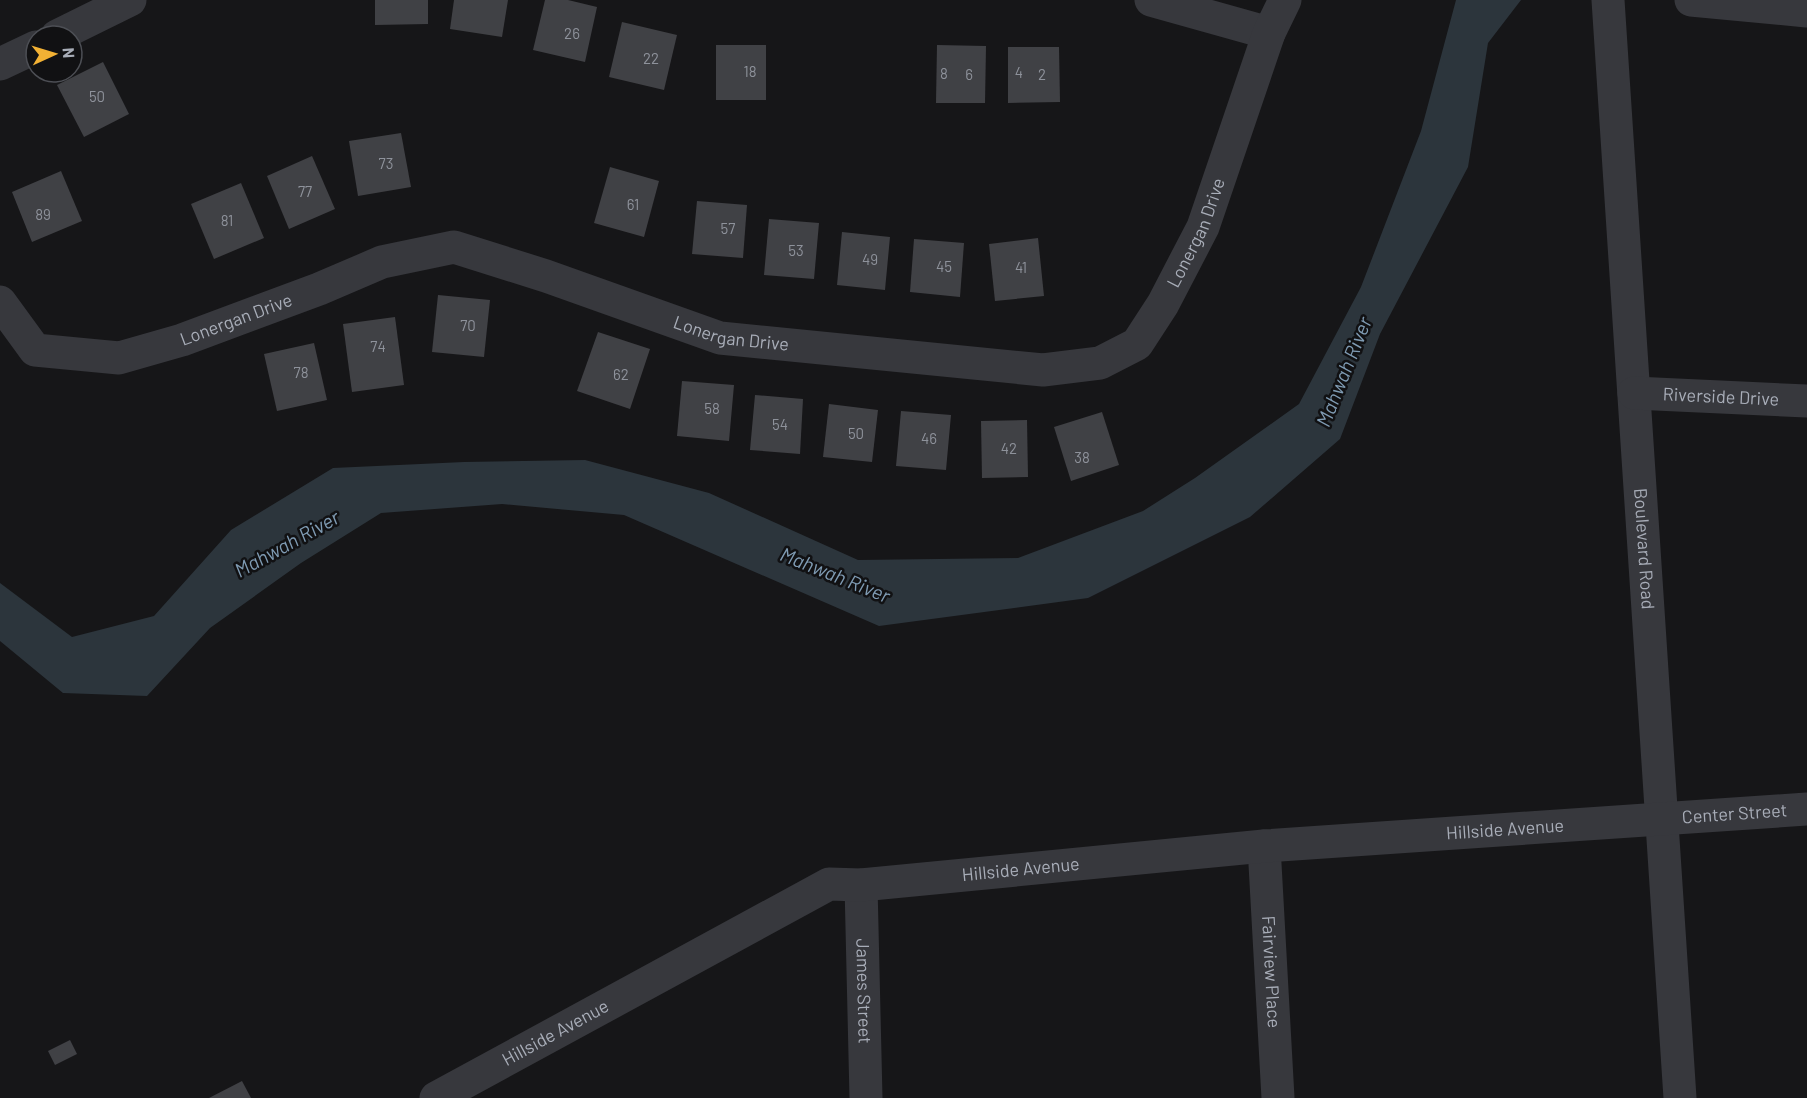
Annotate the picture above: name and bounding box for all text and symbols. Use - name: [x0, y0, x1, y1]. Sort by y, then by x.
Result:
- north arrow: [24, 24, 84, 84]
- house number: 26: [564, 24, 580, 42]
- text: N: [60, 47, 79, 59]
- house number: 22: [643, 49, 659, 67]
- house number: 18: [743, 62, 757, 80]
- house number: 4: [1015, 63, 1023, 81]
- house number: 8: [940, 64, 948, 82]
- house number: 6: [965, 65, 973, 83]
- house number: 2: [1038, 65, 1046, 83]
- house number: 50: [89, 87, 105, 105]
- house number: 73: [379, 154, 393, 172]
- street label: Lonergan Drive: [1162, 175, 1229, 291]
- house number: 77: [298, 182, 312, 200]
- house number: 61: [627, 195, 639, 213]
- house number: 89: [35, 205, 51, 223]
- house number: 81: [221, 211, 233, 229]
- house number: 57: [721, 219, 735, 237]
- house number: 53: [788, 241, 804, 259]
- house number: 49: [862, 250, 878, 268]
- house number: 45: [936, 257, 952, 275]
- house number: 41: [1015, 258, 1027, 276]
- street label: Lonergan Drive: [177, 288, 295, 350]
- street label: Lonergan Drive: [671, 310, 790, 355]
- water label: Mahwah River: [1310, 312, 1376, 430]
- house number: 70: [460, 316, 476, 334]
- house number: 74: [370, 337, 386, 355]
- house number: 78: [294, 363, 308, 381]
- house number: 62: [613, 365, 629, 383]
- street label: Riverside Drive: [1662, 382, 1780, 410]
- house number: 58: [704, 399, 720, 417]
- house number: 54: [772, 415, 788, 433]
- house number: 50: [848, 424, 864, 442]
- house number: 46: [921, 429, 937, 447]
- house number: 42: [1001, 439, 1017, 457]
- house number: 38: [1074, 448, 1090, 466]
- street label: Boulevard Road: [1630, 487, 1660, 610]
- water label: Mahwah River: [230, 504, 344, 582]
- water label: Mahwah River: [777, 541, 895, 607]
- street label: Center Street: [1681, 798, 1788, 828]
- street label: Hillside Avenue: [1445, 814, 1565, 844]
- street label: Hillside Avenue: [961, 852, 1081, 885]
- street label: Fairview Place: [1258, 915, 1286, 1029]
- street label: James Street: [852, 938, 877, 1044]
- street label: Hillside Avenue: [498, 994, 612, 1070]

